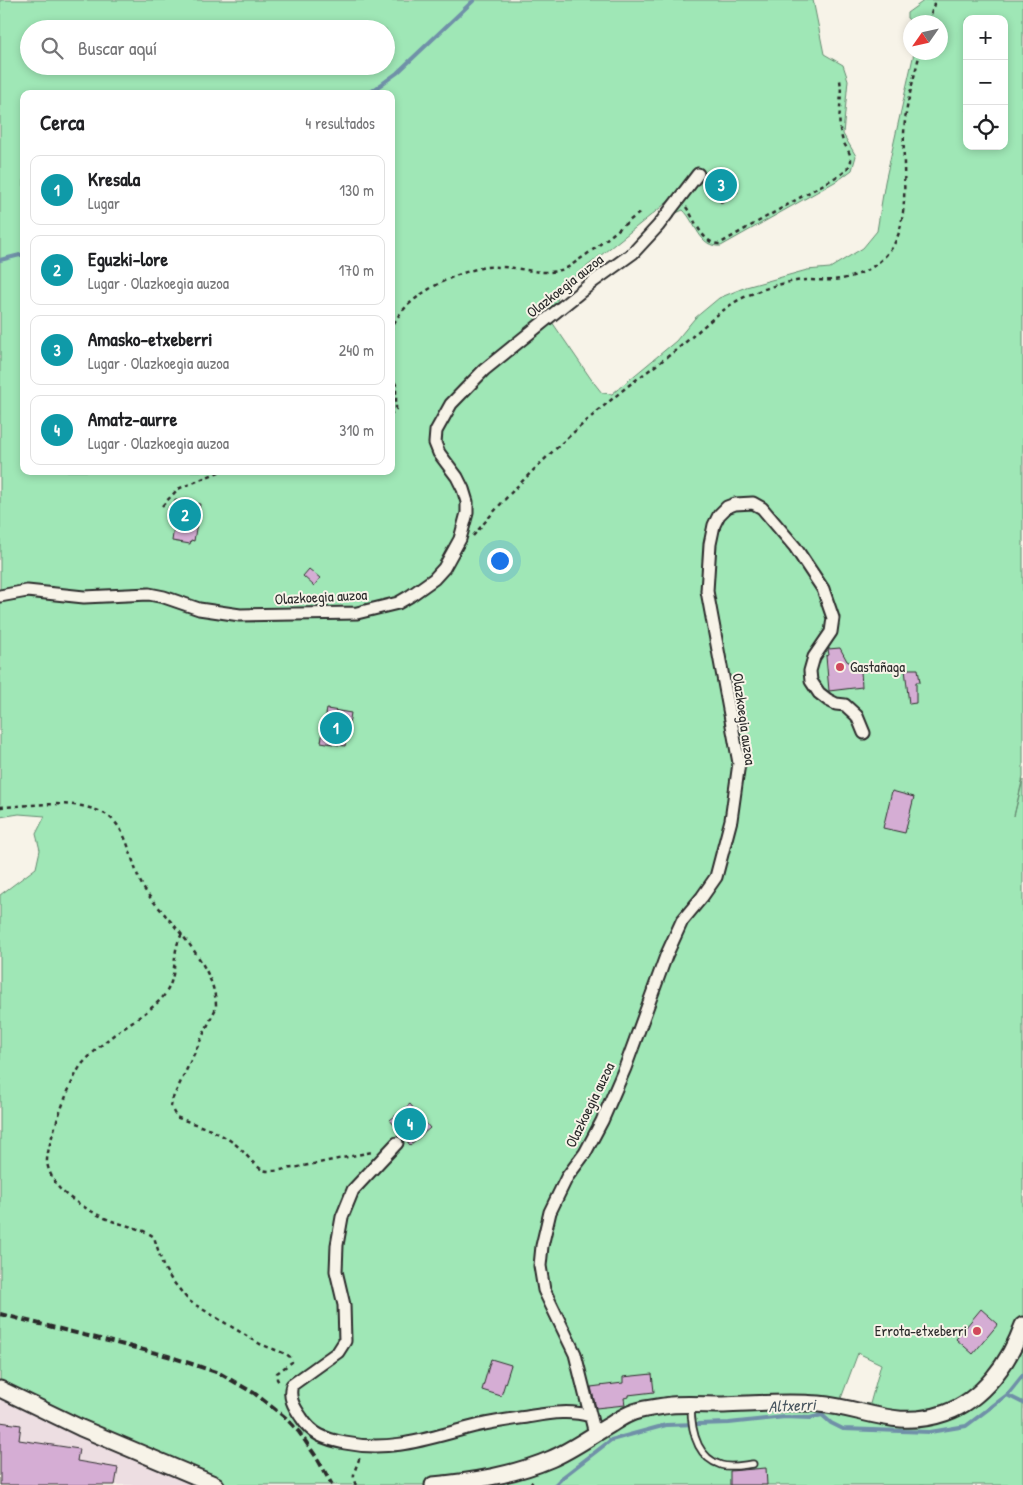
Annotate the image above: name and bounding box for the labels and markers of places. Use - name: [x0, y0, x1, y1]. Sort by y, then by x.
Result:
- pin: 3: [705, 166, 737, 204]
- pin: 2: [169, 496, 201, 534]
- place label: Gastañaga: [850, 656, 905, 677]
- marker: Gastañaga: [834, 661, 846, 673]
- pin: 1: [320, 709, 352, 747]
- pin: 4: [394, 1105, 426, 1143]
- place label: Errota-etxeberri: [875, 1320, 967, 1341]
- marker: Errota-etxeberri: [971, 1325, 983, 1337]

